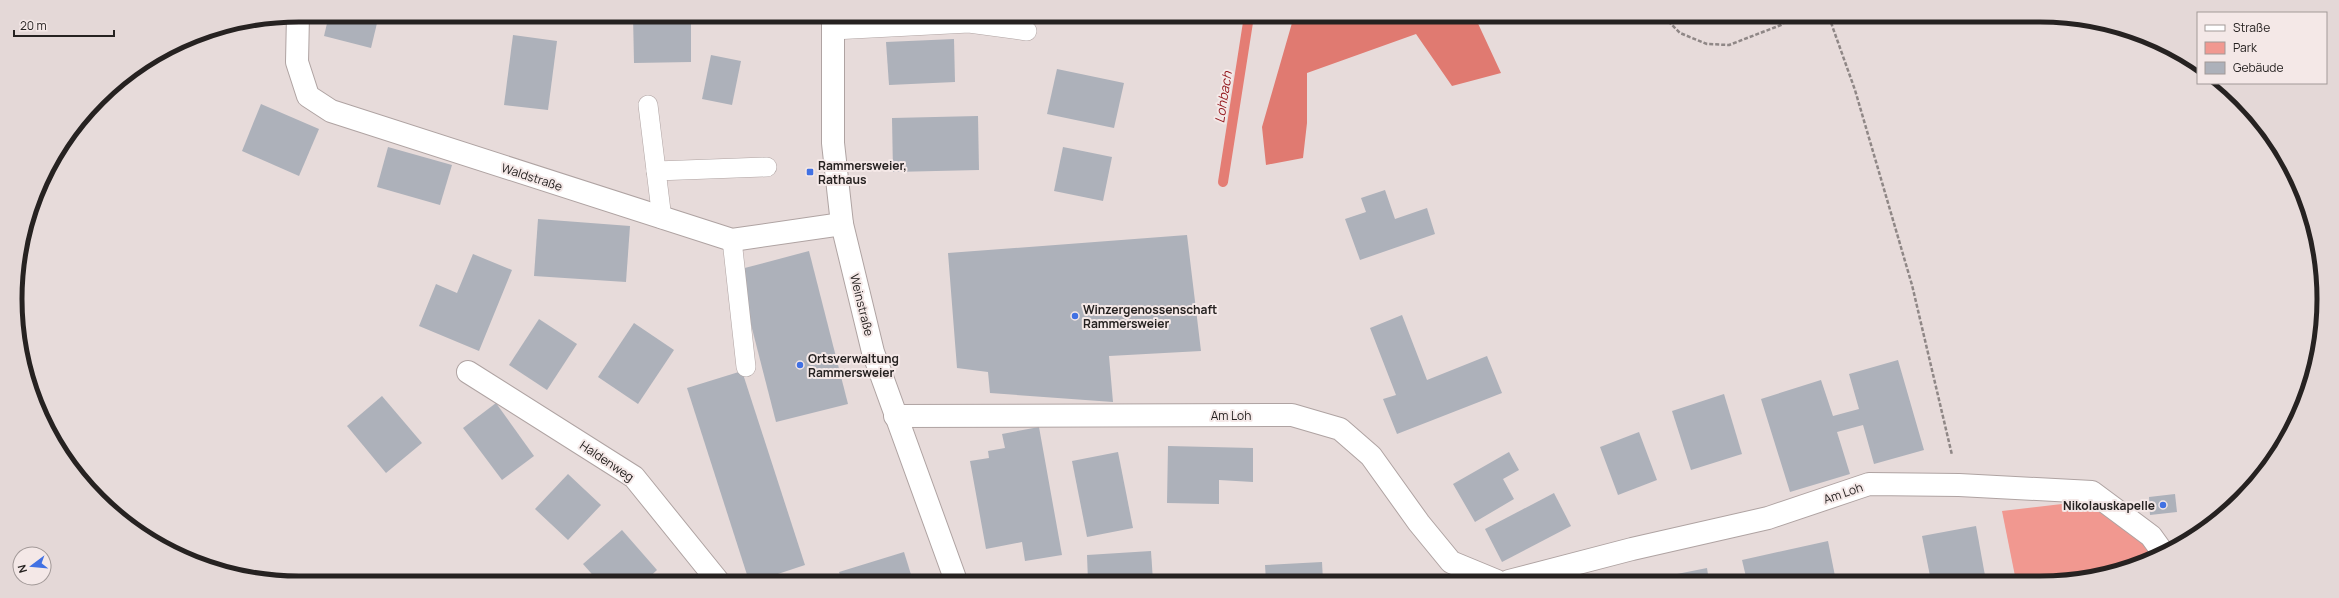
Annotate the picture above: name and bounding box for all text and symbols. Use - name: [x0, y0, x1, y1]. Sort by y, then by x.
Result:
- scale bar: [14, 12, 114, 38]
- legend: [2197, 12, 2327, 84]
- text: 20 m: [20, 17, 47, 34]
- text: Straße: [2233, 19, 2270, 36]
- text: Park: [2233, 39, 2258, 56]
- text: Gebäude: [2233, 59, 2284, 76]
- water label: Lohbach: [1210, 69, 1236, 124]
- place label: Rammersweier, Rathaus: [818, 157, 907, 188]
- street label: Waldstraße: [499, 159, 565, 195]
- marker: Rammersweier, Rathaus: [805, 167, 815, 177]
- street label: Weinstraße: [846, 272, 878, 338]
- place label: Winzergenossenschaft Rammersweier: [1083, 301, 1217, 332]
- marker: Winzergenossenschaft Rammersweier: [1070, 311, 1080, 321]
- place label: Ortsverwaltung Rammersweier: [808, 350, 899, 381]
- marker: Ortsverwaltung Rammersweier: [795, 360, 805, 370]
- street label: Am Loh: [1211, 407, 1251, 424]
- street label: Haldenweg: [577, 437, 637, 485]
- street label: Am Loh: [1821, 478, 1865, 508]
- place label: Nikolauskapelle: [2063, 497, 2155, 514]
- marker: Nikolauskapelle: [2158, 500, 2168, 510]
- north arrow: [12, 546, 52, 586]
- text: N: [14, 563, 30, 575]

